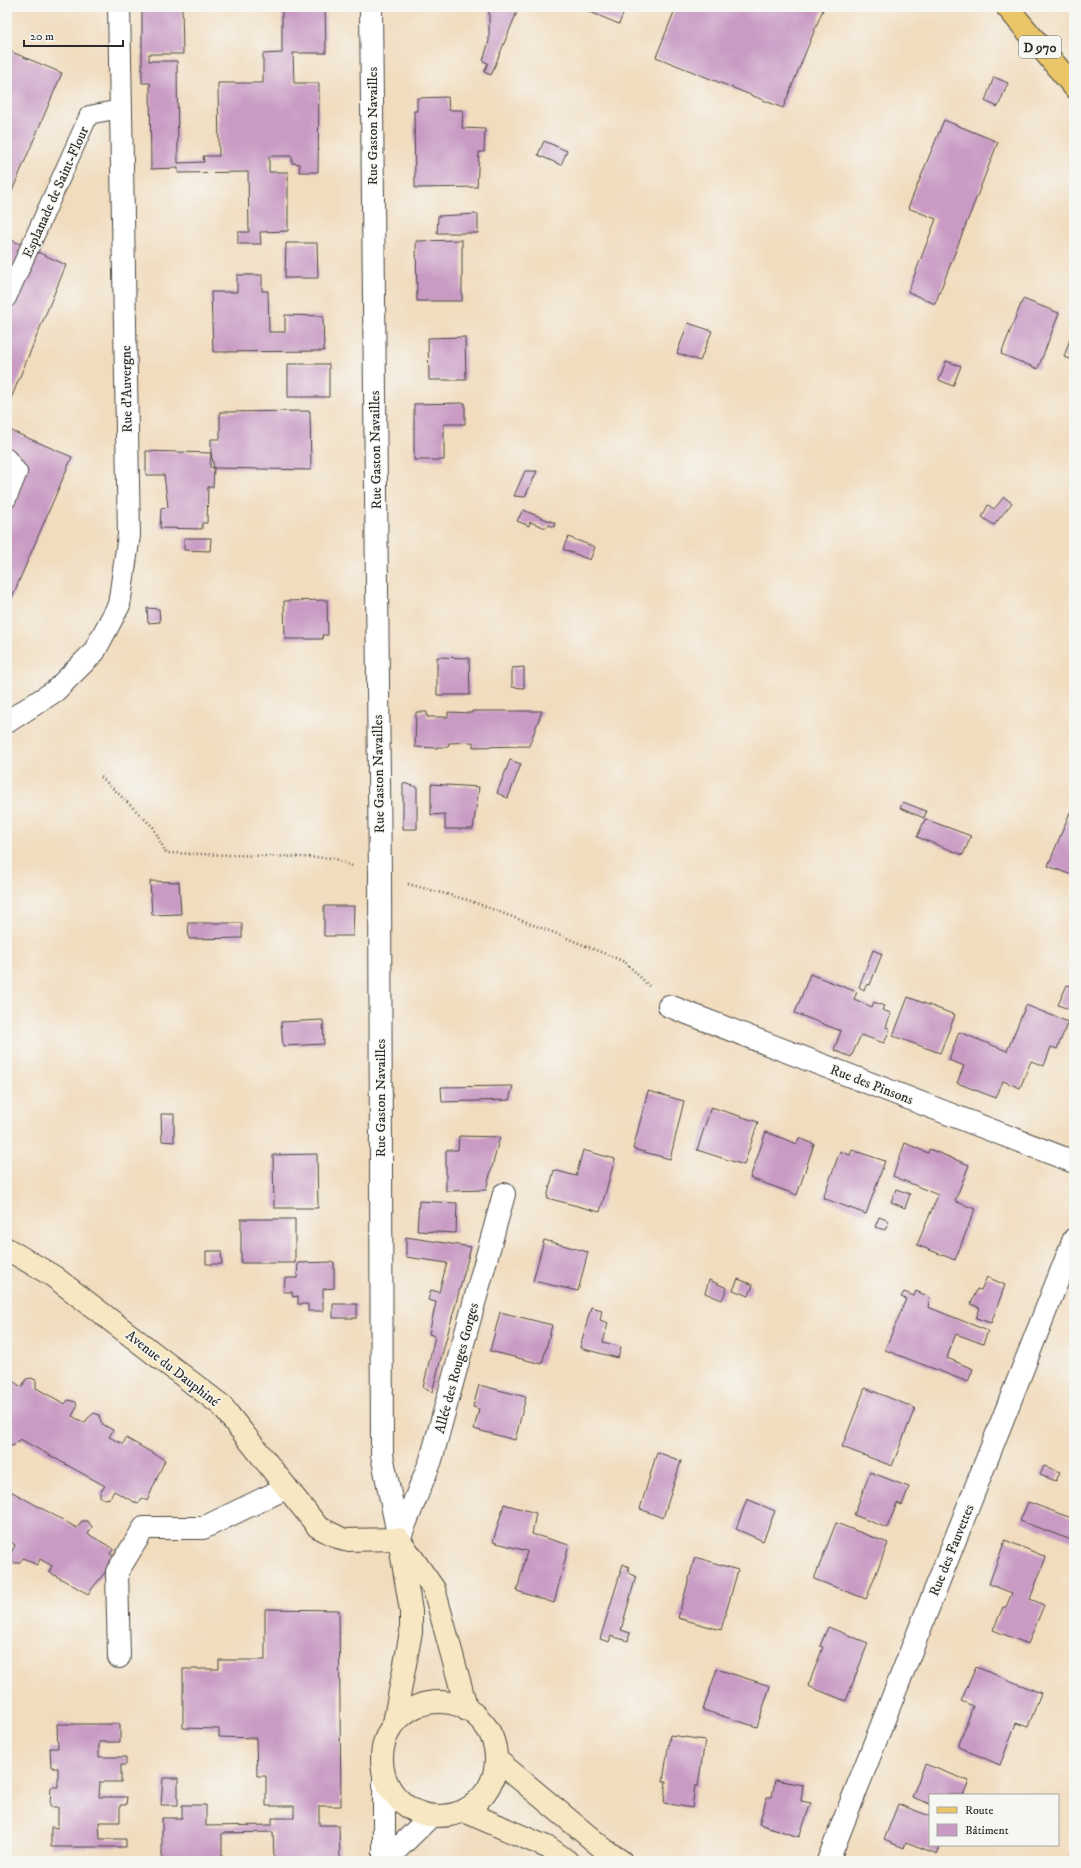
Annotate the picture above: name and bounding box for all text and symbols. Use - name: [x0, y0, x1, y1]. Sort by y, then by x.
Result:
- scale bar: [24, 22, 123, 48]
- text: 20 m: [30, 29, 54, 44]
- road number: D 970: [1019, 36, 1061, 58]
- street label: Rue Gaston Navailles: [364, 66, 382, 185]
- street label: Esplanade de Saint-Flour: [19, 123, 93, 261]
- street label: Rue d'Auvergne: [117, 345, 137, 433]
- street label: Rue Gaston Navailles: [366, 390, 386, 509]
- street label: Rue Gaston Navailles: [369, 714, 389, 833]
- street label: Rue Gaston Navailles: [372, 1038, 390, 1157]
- street label: Rue des Pinsons: [827, 1061, 916, 1109]
- street label: Allée des Rouges Gorges: [431, 1301, 483, 1436]
- street label: Avenue du Dauphiné: [122, 1327, 223, 1411]
- street label: Rue des Fauvettes: [925, 1501, 979, 1599]
- legend: [929, 1794, 1059, 1846]
- text: Route: [965, 1803, 993, 1818]
- text: Bâtiment: [965, 1823, 1009, 1838]

